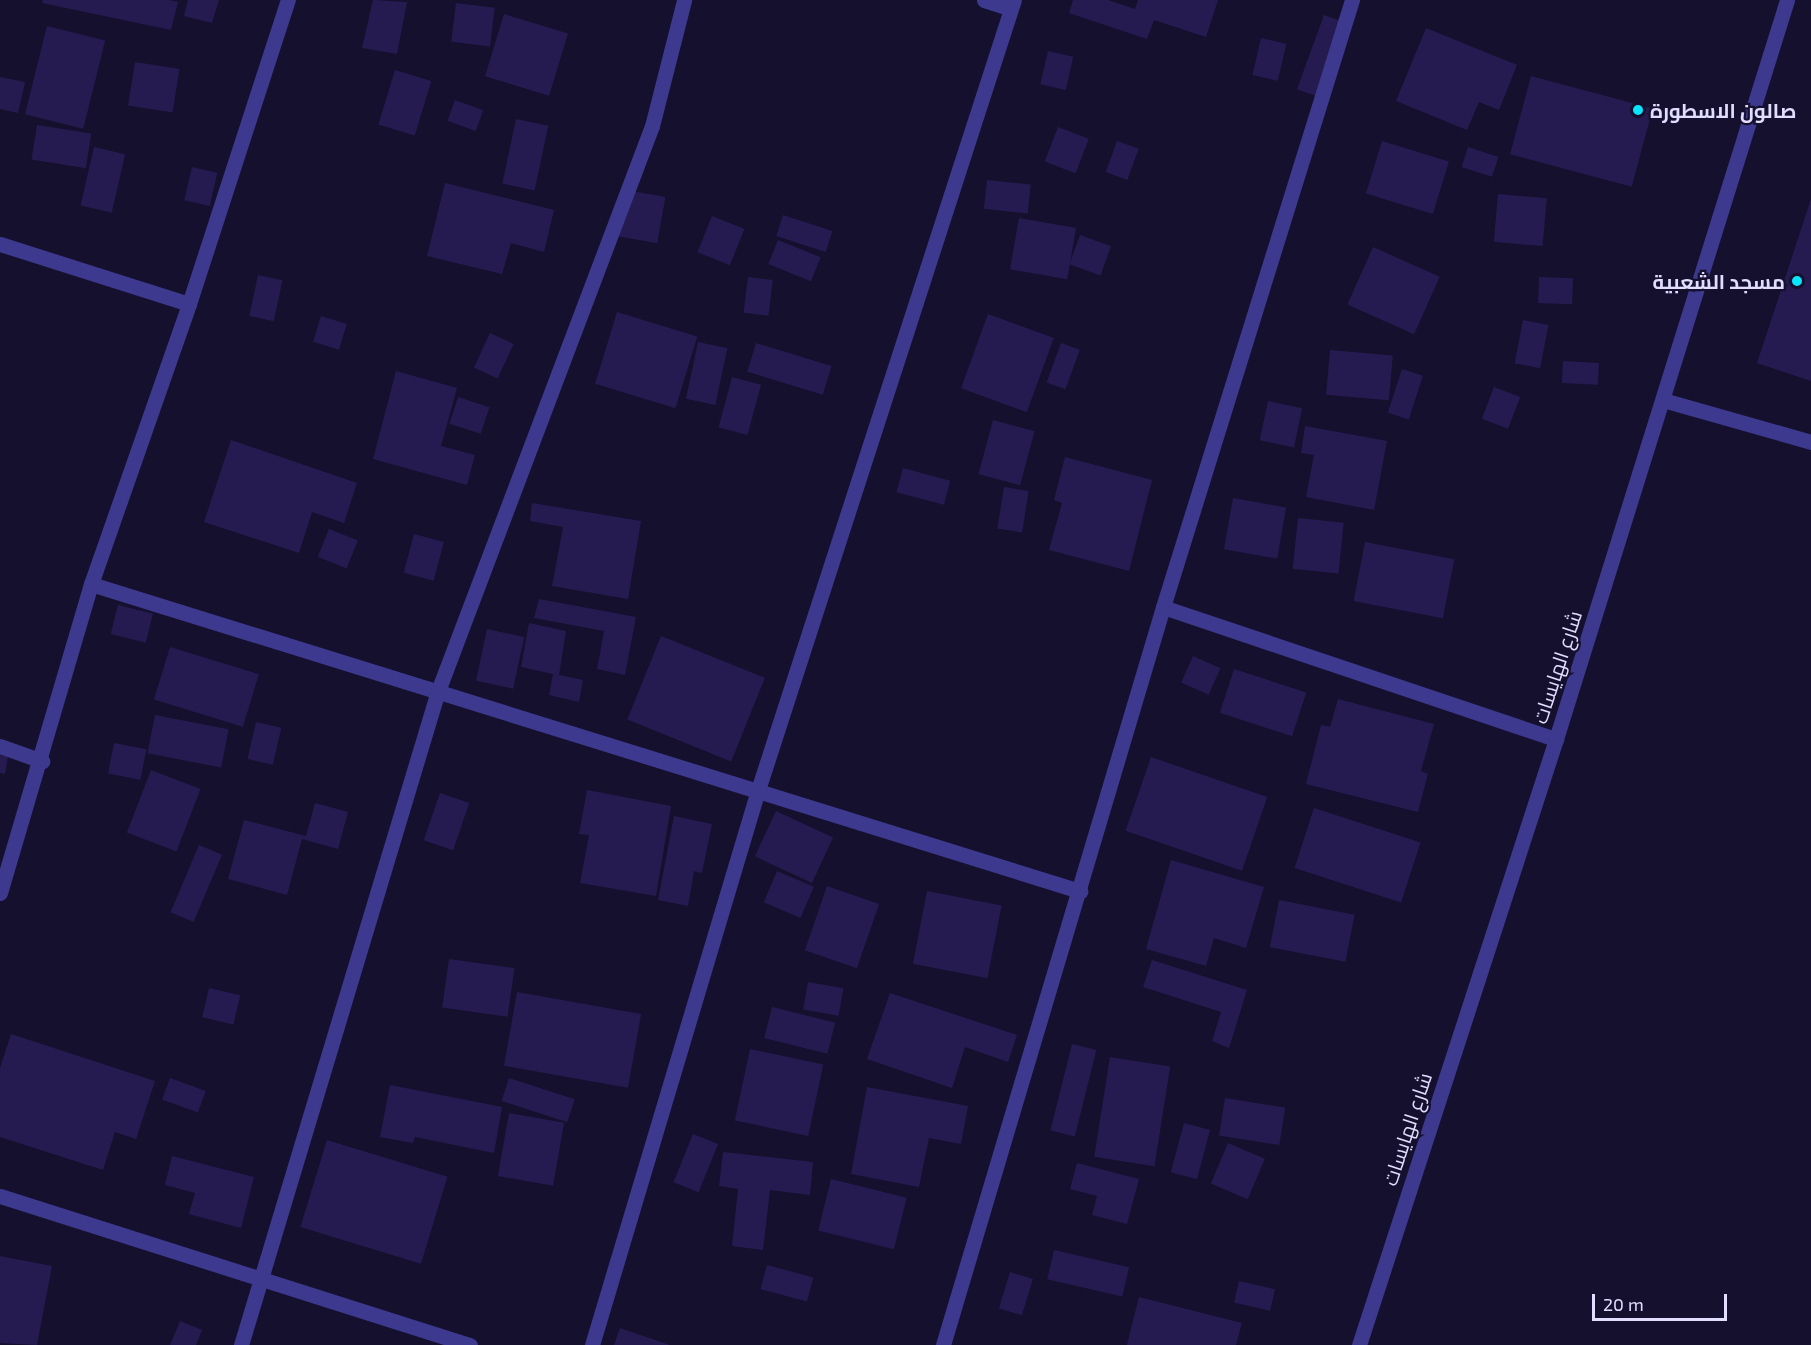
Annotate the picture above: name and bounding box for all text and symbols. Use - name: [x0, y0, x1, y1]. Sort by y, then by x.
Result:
- place label: صالون الاسطورة: [1650, 98, 1796, 122]
- marker: صالون الاسطورة: [1631, 103, 1645, 117]
- place label: مسجد الشعبية: [1653, 269, 1785, 293]
- marker: مسجد الشعبية: [1790, 274, 1804, 288]
- street label: شارع الهايسات: [1527, 607, 1587, 727]
- street label: شارع الهايسات: [1377, 1069, 1437, 1189]
- scale bar: [1595, 1282, 1730, 1320]
- text: 20 m: [1603, 1293, 1644, 1315]

